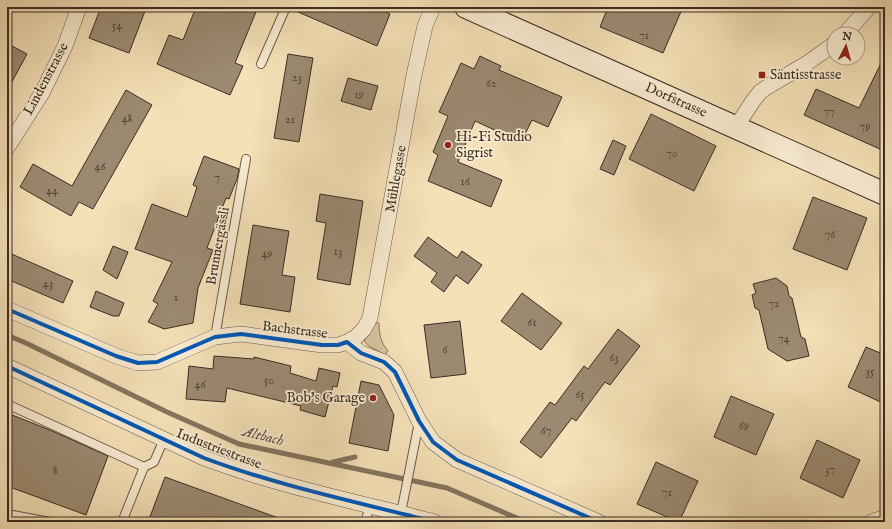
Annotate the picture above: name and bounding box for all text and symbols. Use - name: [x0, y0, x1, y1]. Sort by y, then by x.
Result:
- house number: 54: [112, 18, 122, 33]
- north arrow: [826, 26, 866, 66]
- house number: 71: [639, 28, 649, 43]
- text: N: [840, 29, 853, 45]
- street label: Lindenstrasse: [19, 39, 73, 118]
- place label: Säntisstrasse: [770, 66, 842, 84]
- house number: 23: [292, 70, 302, 85]
- marker: Säntisstrasse: [757, 70, 767, 80]
- house number: 62: [486, 76, 497, 91]
- street label: Dorfstrasse: [642, 78, 710, 122]
- house number: 19: [354, 87, 364, 102]
- house number: 77: [823, 104, 835, 119]
- house number: 48: [122, 111, 133, 126]
- house number: 21: [285, 112, 295, 127]
- house number: 79: [860, 119, 870, 134]
- place label: Hi-Fi Studio Sigrist: [456, 128, 532, 162]
- marker: Hi-Fi Studio Sigrist: [443, 140, 453, 150]
- street label: Mühlegasse: [381, 143, 411, 214]
- house number: 70: [666, 146, 678, 161]
- house number: 46: [95, 159, 106, 174]
- house number: 7: [214, 170, 220, 185]
- house number: 16: [460, 174, 471, 189]
- house number: 44: [46, 183, 58, 198]
- street label: Brunnergässli: [202, 205, 234, 287]
- house number: 76: [825, 227, 836, 242]
- house number: 13: [334, 244, 342, 259]
- house number: 49: [261, 246, 273, 261]
- house number: 43: [43, 276, 53, 291]
- house number: 1: [174, 290, 178, 305]
- house number: 72: [768, 296, 780, 311]
- house number: 61: [527, 315, 537, 330]
- street label: Bachstrasse: [261, 317, 329, 343]
- house number: 74: [778, 331, 790, 346]
- house number: 6: [442, 342, 448, 357]
- house number: 63: [609, 350, 619, 365]
- house number: 35: [866, 364, 875, 379]
- house number: 50: [264, 373, 274, 388]
- house number: 46: [195, 377, 206, 392]
- house number: 65: [575, 387, 585, 402]
- place label: Bob's Garage: [287, 389, 366, 407]
- marker: Bob's Garage: [368, 393, 378, 403]
- house number: 69: [739, 418, 749, 433]
- water label: Altbach: [238, 421, 286, 450]
- house number: 67: [541, 423, 551, 438]
- street label: Industriestrasse: [174, 424, 265, 474]
- house number: 37: [825, 462, 835, 477]
- house number: 8: [53, 463, 58, 478]
- house number: 71: [662, 485, 672, 500]

